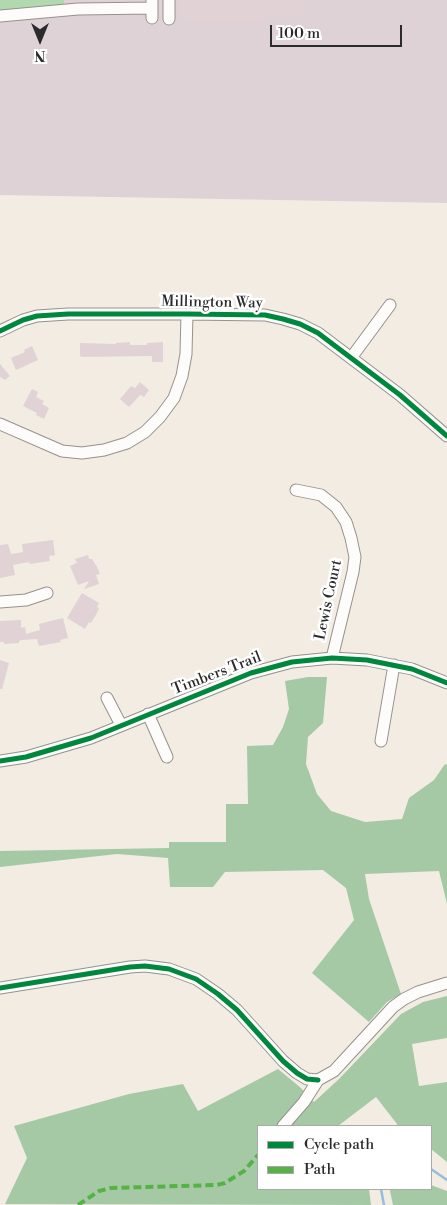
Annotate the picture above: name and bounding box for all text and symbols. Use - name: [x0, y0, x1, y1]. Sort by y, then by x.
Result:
- north arrow: [15, 15, 65, 65]
- scale bar: [272, 15, 404, 47]
- text: 100 m: [278, 24, 320, 43]
- text: N: [34, 46, 46, 64]
- street label: Millington Way: [161, 293, 263, 313]
- street label: Lewis Court: [312, 558, 346, 642]
- street label: Timbers Trail: [170, 649, 264, 699]
- legend: [257, 1125, 432, 1190]
- text: Cycle path: [304, 1135, 374, 1154]
- text: Path: [304, 1160, 336, 1179]

